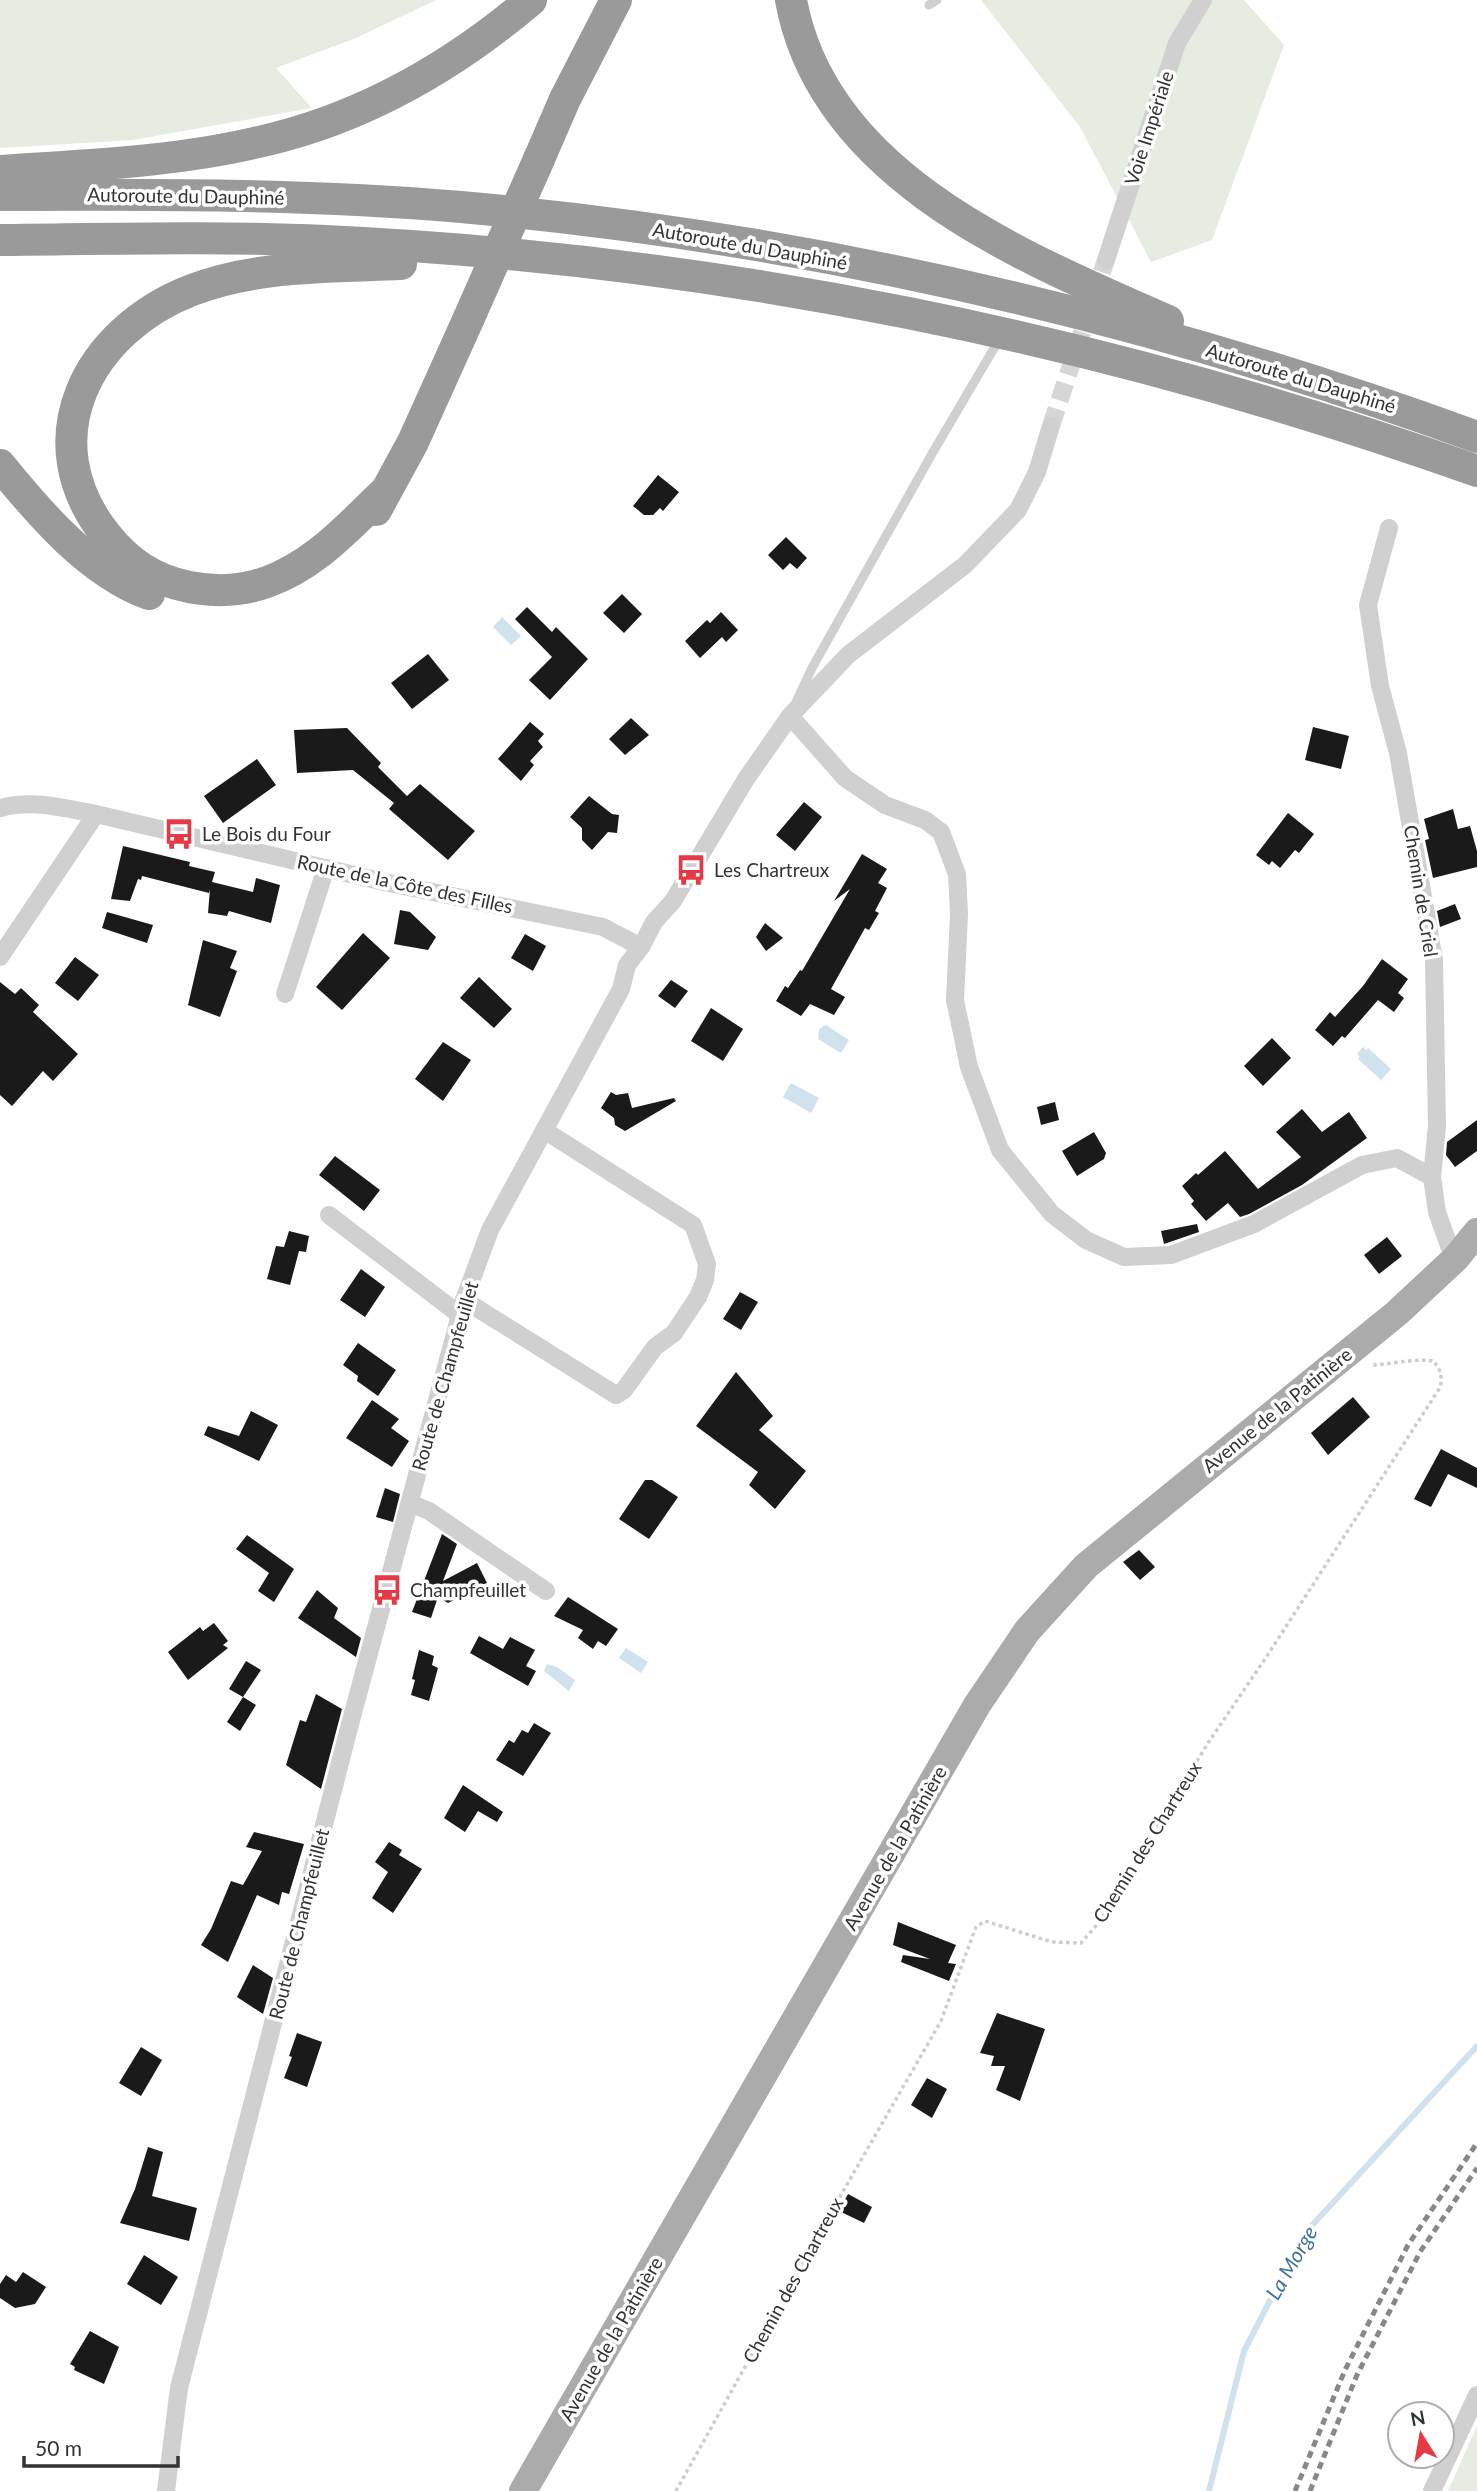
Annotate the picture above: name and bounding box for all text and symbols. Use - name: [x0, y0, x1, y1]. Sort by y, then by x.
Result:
- street label: Voie Impériale: [1119, 68, 1178, 188]
- street label: Autoroute du Dauphiné: [87, 182, 285, 209]
- street label: Autoroute du Dauphiné: [651, 217, 849, 274]
- street label: Autoroute du Dauphiné: [1204, 338, 1399, 417]
- bus stop icon: Le Bois du Four: [162, 817, 196, 851]
- place label: Le Bois du Four: [202, 822, 331, 845]
- street label: Chemin de Criel: [1400, 823, 1443, 958]
- street label: Route de la Côte des Filles: [295, 849, 515, 918]
- bus stop icon: Les Chartreux: [674, 853, 708, 887]
- place label: Les Chartreux: [714, 858, 830, 881]
- street label: Route de Champfeuillet: [406, 1278, 483, 1473]
- street label: Avenue de la Patinière: [1197, 1342, 1356, 1477]
- bus stop icon: Champfeuillet: [370, 1573, 404, 1607]
- place label: Champfeuillet: [410, 1578, 526, 1601]
- street label: Chemin des Chartreux: [1088, 1756, 1206, 1927]
- street label: Avenue de la Patinière: [838, 1761, 951, 1934]
- street label: Route de Champfeuillet: [264, 1826, 333, 2022]
- street label: Chemin des Chartreux: [737, 2192, 848, 2367]
- water label: La Morge: [1260, 2221, 1322, 2304]
- street label: Avenue de la Patinière: [554, 2252, 667, 2425]
- north arrow: [1386, 2400, 1456, 2470]
- text: N: [1408, 2405, 1427, 2431]
- scale bar: [24, 2424, 178, 2468]
- text: 50 m: [35, 2435, 82, 2460]

